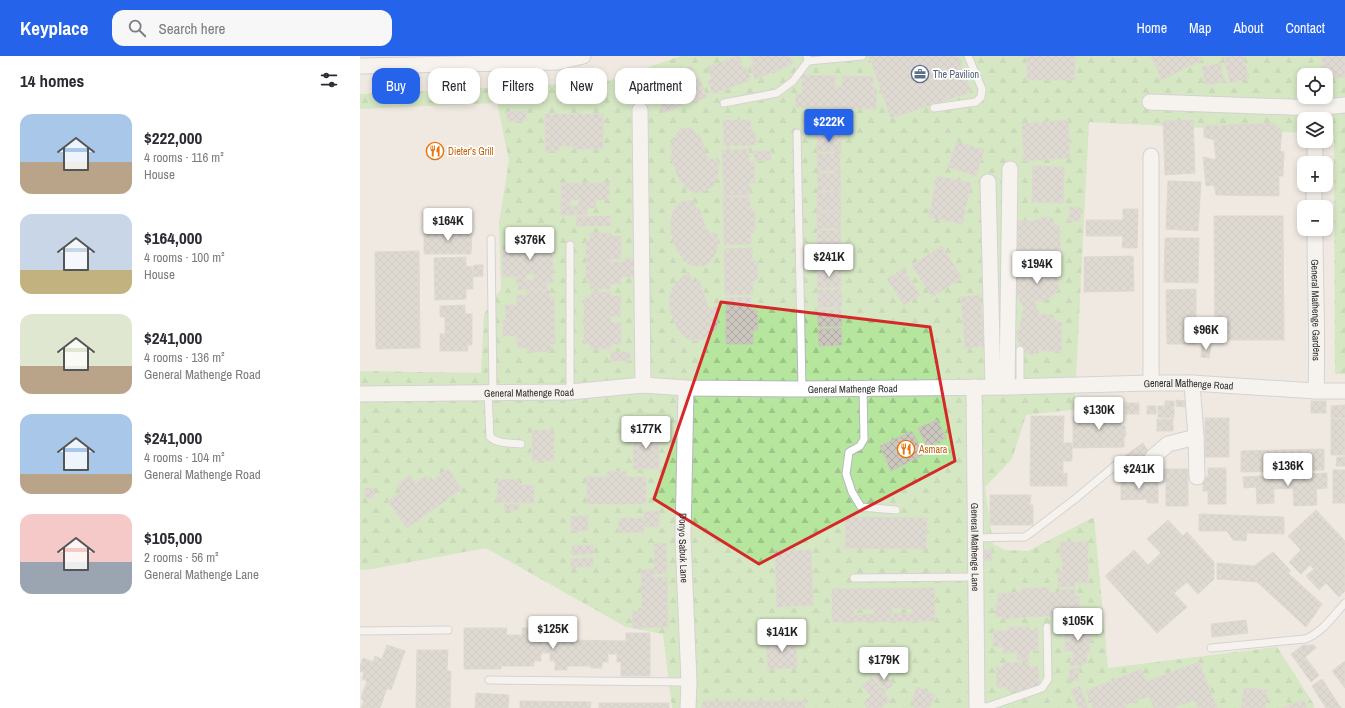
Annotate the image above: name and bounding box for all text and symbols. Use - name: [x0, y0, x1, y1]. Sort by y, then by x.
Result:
- search box: [112, 10, 392, 46]
- text: Keyplace: [20, 15, 88, 41]
- icon: search: [126, 17, 148, 39]
- text: Search here: [158, 18, 225, 39]
- text: Home: [1136, 19, 1167, 37]
- text: Map: [1189, 19, 1211, 37]
- text: About: [1233, 19, 1263, 37]
- text: Contact: [1285, 19, 1325, 37]
- office icon: The Pavilion: [910, 64, 930, 84]
- chip: Buy: [372, 68, 420, 104]
- chip: Rent: [428, 68, 480, 104]
- chip: Filters: [488, 68, 548, 104]
- chip: New: [556, 68, 607, 104]
- chip: Apartment: [615, 68, 696, 104]
- place label: The Pavilion: [933, 68, 979, 81]
- map controls: [1297, 68, 1333, 236]
- button: locate: [1297, 68, 1333, 104]
- text: 14 homes: [20, 69, 84, 92]
- icon: filters: [318, 69, 340, 91]
- pin: $222K: [801, 109, 857, 143]
- button: layers: [1297, 112, 1333, 148]
- text: $222K: [813, 113, 845, 130]
- text: $222,000: [144, 126, 202, 149]
- icon: home: [52, 130, 100, 178]
- restaurant icon: Dieter's Grill: [425, 141, 445, 161]
- place label: Dieter's Grill: [448, 145, 493, 158]
- text: 4 rooms · 116 m²: [144, 149, 224, 166]
- button: +: [1297, 156, 1333, 192]
- text: House: [144, 166, 175, 183]
- button: −: [1297, 200, 1333, 236]
- pin: $164K: [420, 208, 476, 242]
- text: $164K: [432, 212, 464, 229]
- text: $164,000: [144, 226, 202, 249]
- pin: $376K: [502, 227, 558, 261]
- icon: home: [52, 230, 100, 278]
- text: $376K: [514, 231, 546, 248]
- pin: $241K: [801, 244, 857, 278]
- text: $241K: [813, 248, 845, 265]
- text: 4 rooms · 100 m²: [144, 249, 225, 266]
- pin: $194K: [1009, 251, 1065, 285]
- text: $194K: [1021, 255, 1053, 272]
- street label: General Mathenge Gardens: [1308, 259, 1323, 361]
- text: House: [144, 266, 175, 283]
- pin: $96K: [1182, 317, 1230, 351]
- text: $96K: [1193, 321, 1219, 338]
- text: $241,000: [144, 326, 202, 349]
- icon: home: [52, 330, 100, 378]
- text: 4 rooms · 136 m²: [144, 349, 225, 366]
- text: General Mathenge Road: [144, 366, 261, 383]
- street label: General Mathenge Road: [1143, 377, 1234, 393]
- street label: General Mathenge Road: [808, 382, 898, 396]
- street label: General Mathenge Road: [484, 386, 575, 400]
- pin: $130K: [1071, 397, 1127, 431]
- text: $130K: [1083, 401, 1115, 418]
- pin: $177K: [618, 416, 674, 450]
- text: $177K: [630, 420, 662, 437]
- text: $241,000: [144, 426, 202, 449]
- icon: home: [52, 430, 100, 478]
- restaurant icon: Asmara: [896, 439, 916, 459]
- place label: Asmara: [918, 443, 948, 456]
- text: 4 rooms · 104 m²: [144, 449, 225, 466]
- pin: $136K: [1260, 453, 1316, 487]
- pin: $241K: [1111, 456, 1167, 490]
- text: $136K: [1272, 457, 1304, 474]
- text: $241K: [1123, 460, 1155, 477]
- text: General Mathenge Road: [144, 466, 261, 483]
- street label: General Mathenge Lane: [968, 503, 982, 592]
- street label: Donyo Sabuk Lane: [676, 513, 691, 584]
- text: $105,000: [144, 526, 202, 549]
- icon: home: [52, 530, 100, 578]
- text: 2 rooms · 56 m²: [144, 549, 219, 566]
- text: General Mathenge Lane: [144, 566, 259, 583]
- pin: $105K: [1050, 608, 1106, 642]
- text: $105K: [1062, 612, 1094, 629]
- pin: $125K: [525, 616, 581, 650]
- pin: $141K: [754, 619, 810, 653]
- text: $125K: [537, 620, 569, 637]
- text: $141K: [766, 623, 798, 640]
- pin: $179K: [856, 647, 912, 681]
- text: $179K: [868, 651, 900, 668]

